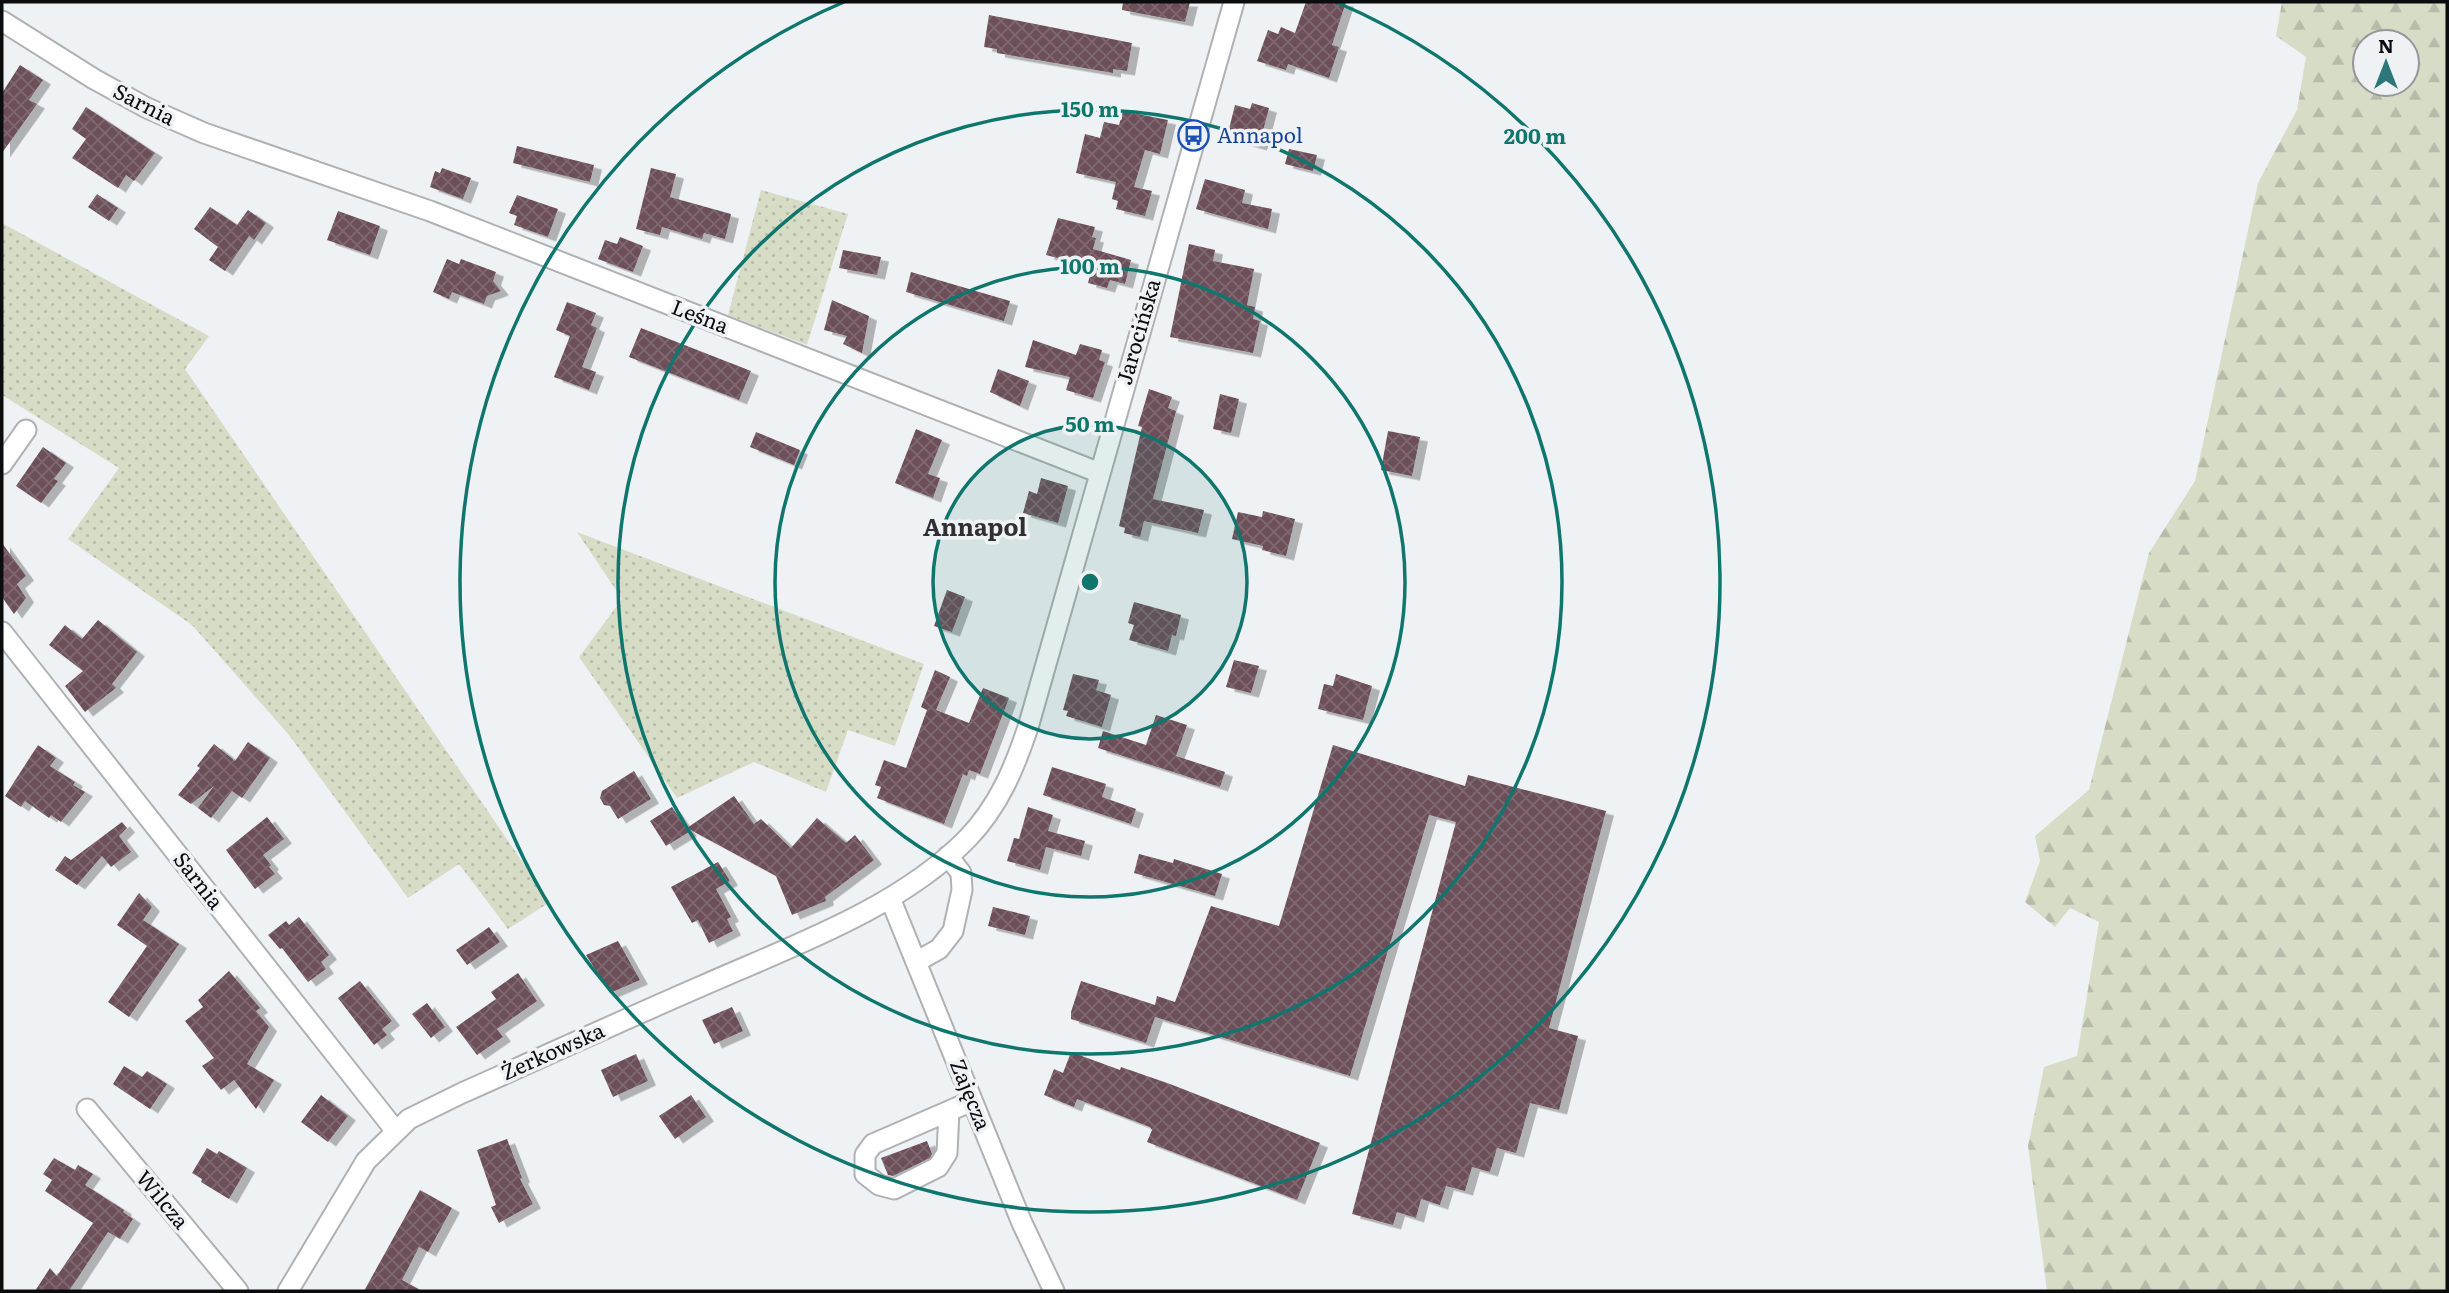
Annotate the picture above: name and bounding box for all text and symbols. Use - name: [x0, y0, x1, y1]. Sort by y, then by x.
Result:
- north arrow: [2351, 28, 2421, 98]
- text: N: [2378, 31, 2394, 59]
- street label: Sarnia: [109, 74, 182, 132]
- text: 150 m: [1061, 92, 1119, 123]
- place label: Annapol: [1217, 118, 1303, 149]
- bus stop icon: Annapol: [1177, 119, 1211, 153]
- text: 200 m: [1504, 119, 1566, 150]
- text: 100 m: [1060, 249, 1120, 280]
- street label: Jarocińska: [1107, 274, 1167, 388]
- street label: Leśna: [668, 290, 734, 340]
- text: 50 m: [1065, 407, 1115, 438]
- district label: Annapol: [923, 508, 1027, 543]
- centre of rings: [1078, 570, 1102, 594]
- street label: Sarnia: [168, 844, 233, 915]
- street label: Żerkowska: [495, 1013, 609, 1086]
- street label: Zajęcza: [944, 1054, 1001, 1135]
- street label: Wilcza: [130, 1162, 198, 1235]

